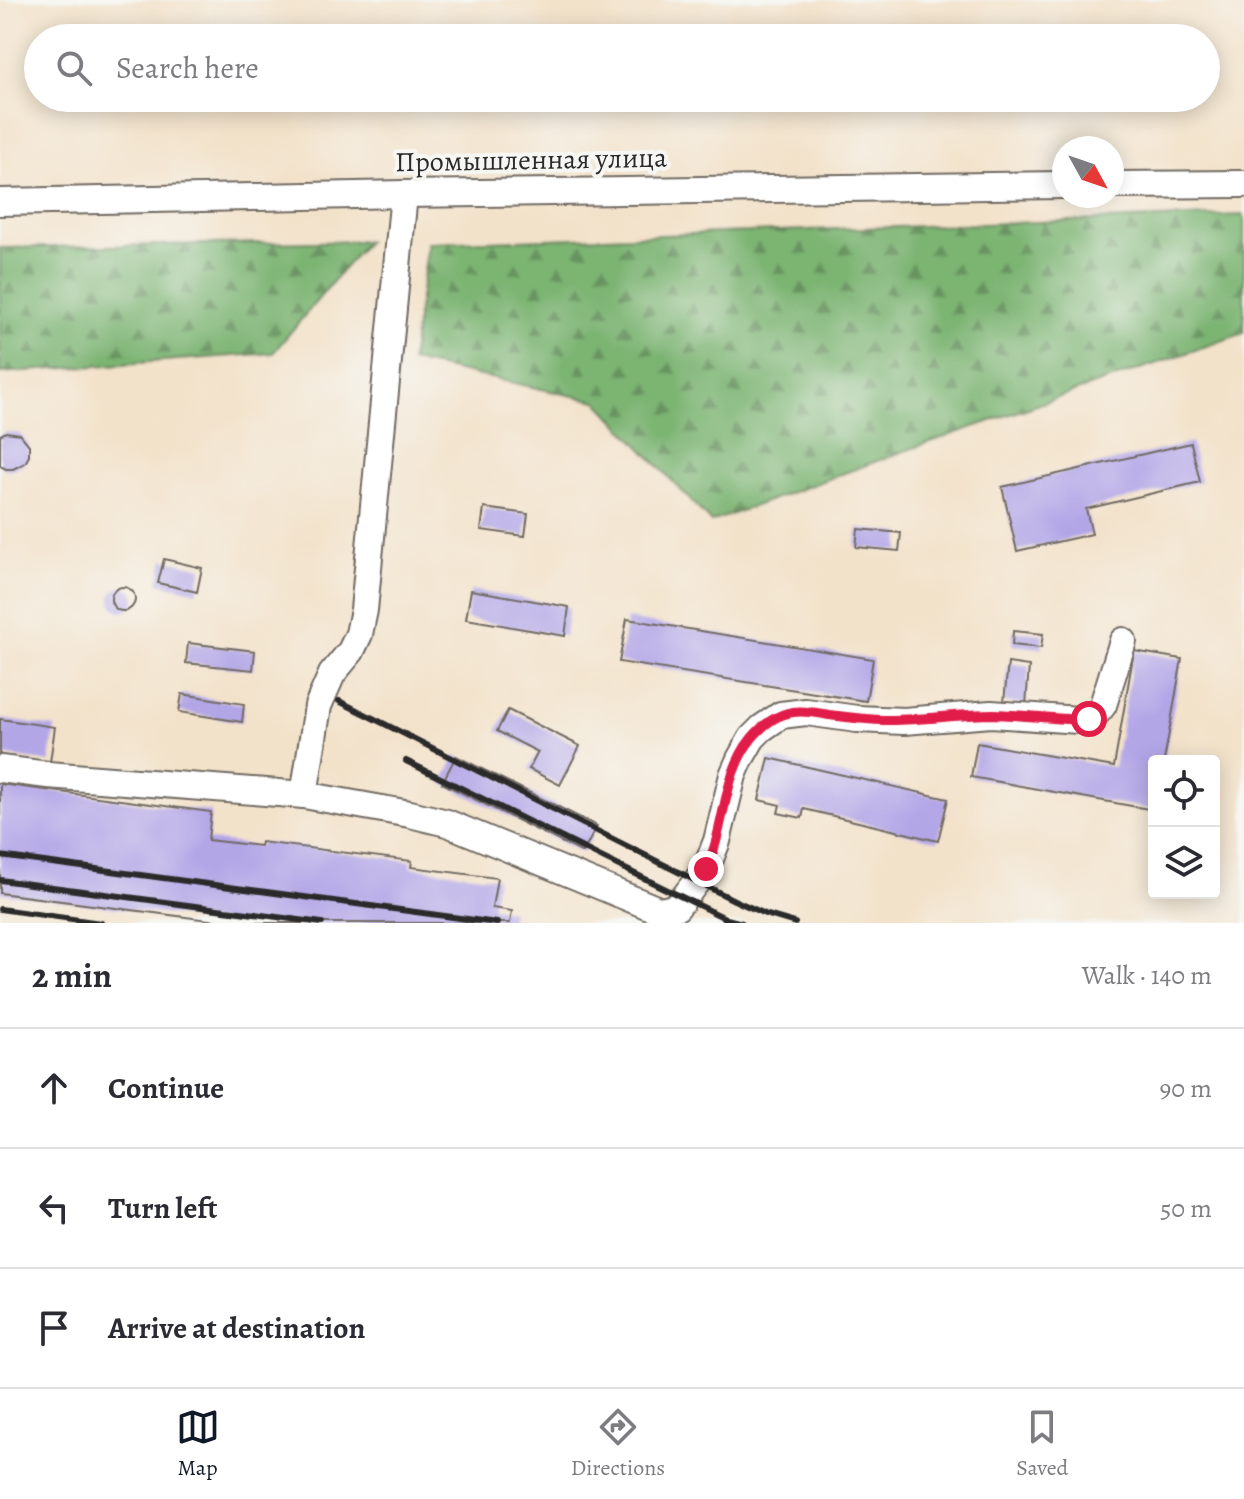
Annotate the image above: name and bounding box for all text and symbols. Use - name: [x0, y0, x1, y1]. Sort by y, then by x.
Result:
- search box: [24, 24, 1220, 112]
- icon: search: [52, 46, 96, 90]
- text: Search here: [116, 48, 259, 88]
- north arrow: [1052, 136, 1124, 208]
- street label: Промышленная улица: [395, 139, 667, 181]
- route start: [1071, 701, 1107, 737]
- map controls: [1148, 755, 1220, 899]
- button: locate: [1148, 755, 1220, 827]
- button: layers: [1148, 827, 1220, 899]
- route end: [688, 851, 724, 887]
- text: 2 min: [32, 952, 112, 999]
- text: Walk · 140 m: [1082, 958, 1212, 993]
- icon: ahead: [32, 1066, 76, 1110]
- text: Continue: [108, 1068, 224, 1108]
- text: 90 m: [1160, 1071, 1212, 1106]
- icon: left: [32, 1186, 76, 1230]
- text: Turn left: [108, 1188, 217, 1228]
- text: 50 m: [1160, 1191, 1212, 1226]
- icon: arrive: [32, 1306, 76, 1350]
- text: Arrive at destination: [108, 1308, 365, 1348]
- tab: Map: [176, 1405, 220, 1483]
- tab: Directions: [571, 1405, 665, 1483]
- tab: Saved: [1016, 1405, 1068, 1483]

